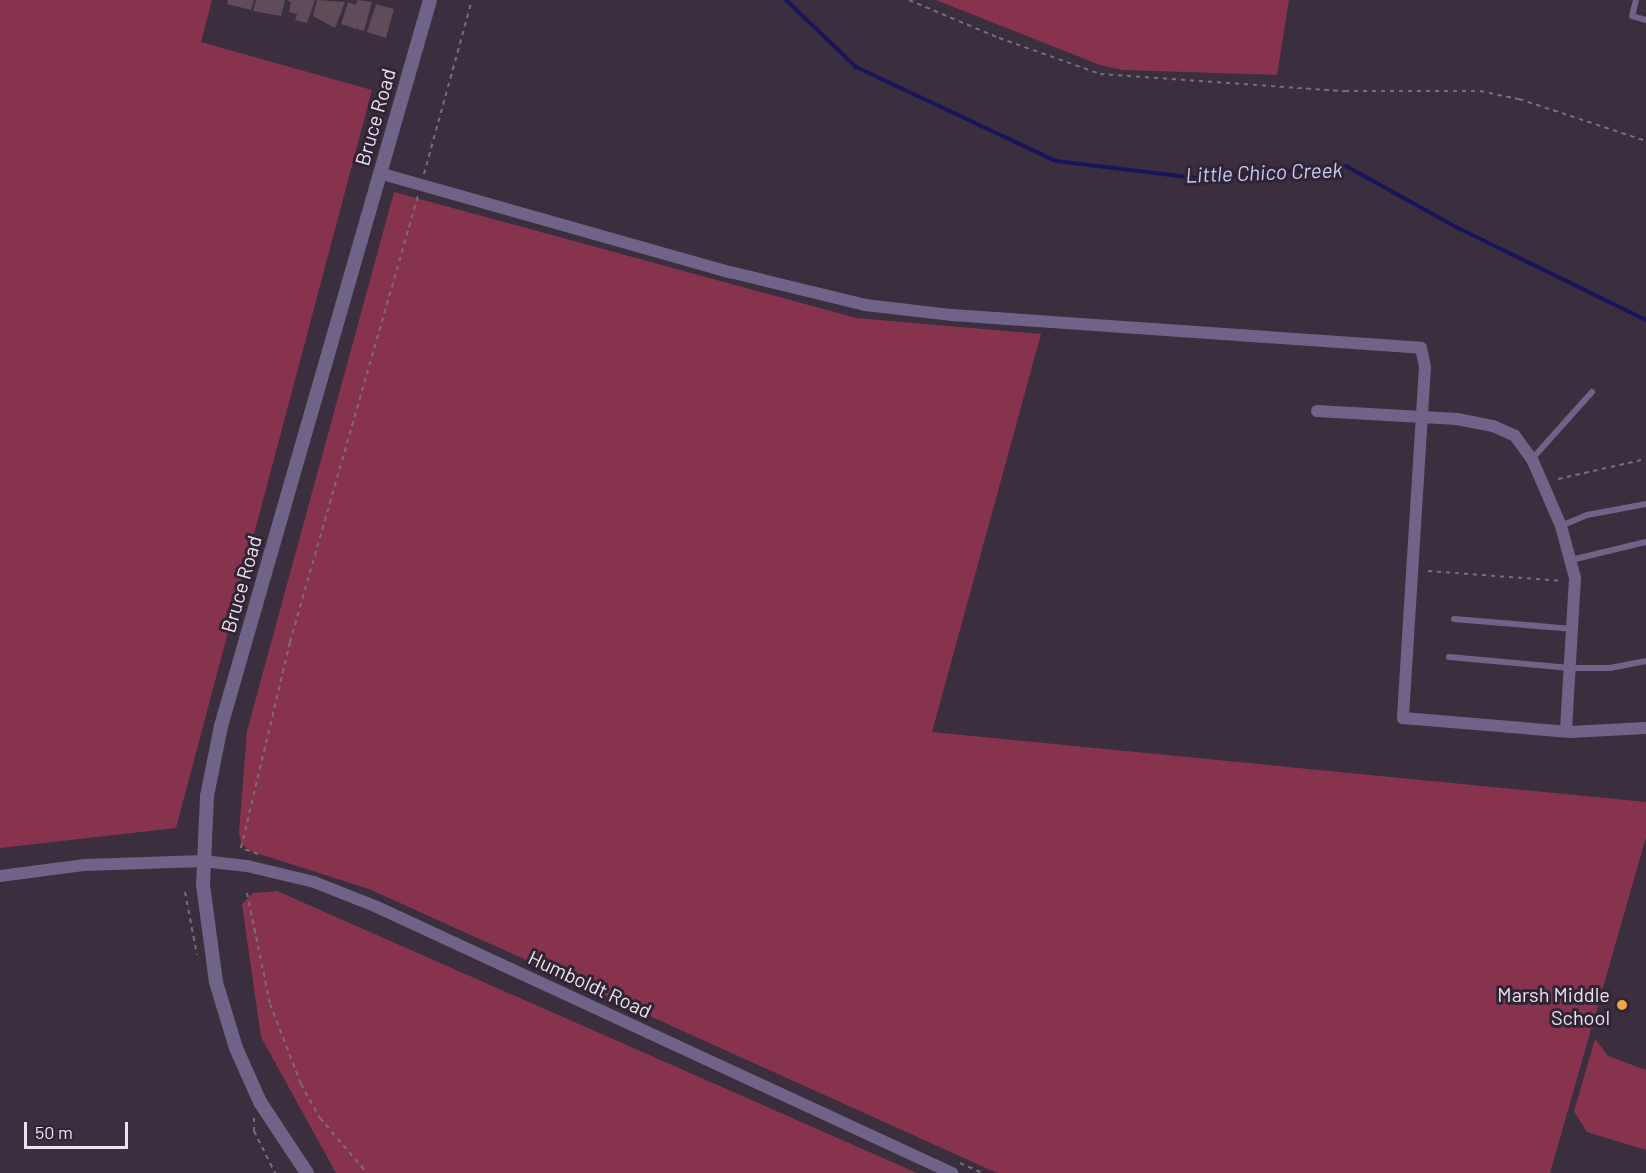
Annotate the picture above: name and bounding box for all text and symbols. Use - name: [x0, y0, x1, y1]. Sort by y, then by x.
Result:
- street label: Bruce Road: [350, 66, 400, 168]
- water label: Little Chico Creek: [1185, 157, 1343, 187]
- street label: Bruce Road: [216, 533, 266, 635]
- street label: Humboldt Road: [525, 945, 655, 1023]
- place label: Marsh Middle School: [1497, 982, 1610, 1029]
- marker: Marsh Middle School: [1615, 998, 1629, 1012]
- scale bar: [27, 1110, 130, 1148]
- text: 50 m: [35, 1121, 73, 1143]

